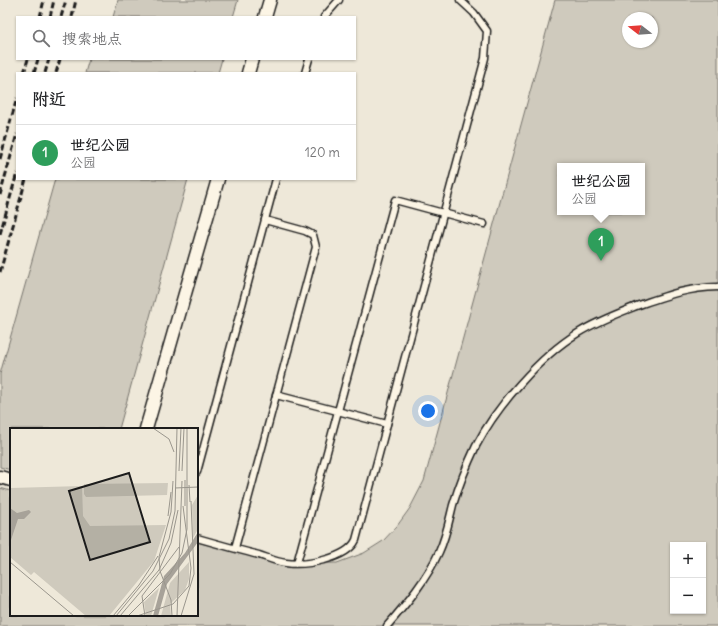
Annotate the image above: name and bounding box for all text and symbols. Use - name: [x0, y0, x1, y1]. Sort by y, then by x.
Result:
- north arrow: [622, 12, 658, 48]
- search box: [16, 16, 356, 60]
- icon: search: [30, 27, 52, 49]
- text: 搜索地点: [62, 29, 122, 48]
- text: 附近: [32, 88, 66, 110]
- text: 世纪公园: [70, 135, 130, 154]
- text: 1: [42, 144, 48, 161]
- text: 120 m: [305, 144, 340, 161]
- text: 公园: [70, 154, 96, 171]
- popup: [557, 163, 645, 215]
- text: 世纪公园: [571, 171, 631, 190]
- text: 公园: [571, 190, 597, 207]
- pin: 1: [588, 228, 614, 261]
- your location: [418, 401, 438, 421]
- inset map: [10, 428, 198, 616]
- map controls: [670, 542, 706, 614]
- button: +: [670, 542, 706, 578]
- button: −: [670, 578, 706, 614]

